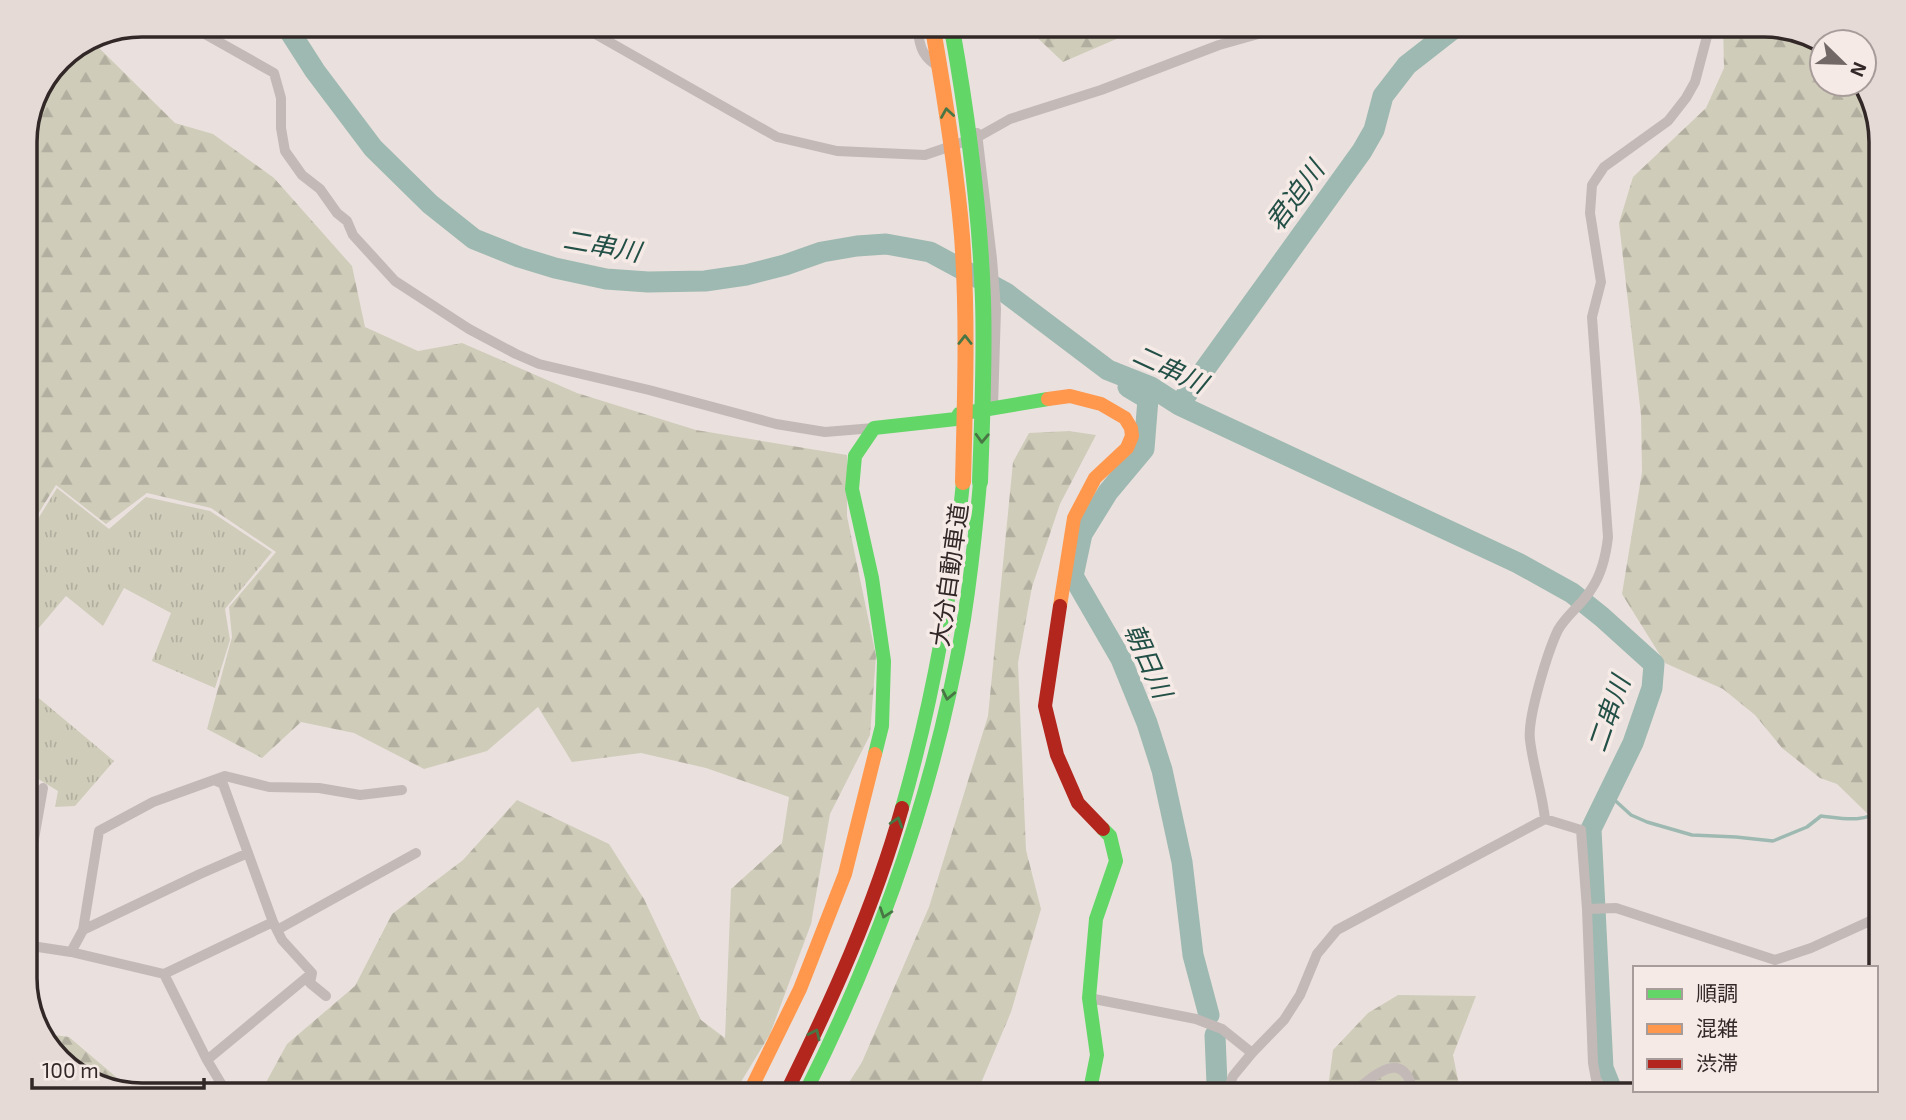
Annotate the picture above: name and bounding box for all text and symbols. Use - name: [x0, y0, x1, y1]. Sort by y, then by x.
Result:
- north arrow: [1808, 28, 1878, 98]
- text: N: [1846, 59, 1872, 81]
- one-way arrow: [940, 108, 955, 119]
- water label: 君迫川: [1258, 152, 1331, 236]
- water label: 二串川: [561, 222, 646, 267]
- one-way arrow: [957, 334, 973, 345]
- water label: 二串川: [1129, 337, 1215, 399]
- one-way arrow: [974, 433, 989, 444]
- street label: 大分自動車道: [924, 501, 973, 648]
- water label: 朝日川: [1119, 618, 1181, 705]
- water label: 二串川: [1580, 669, 1636, 755]
- one-way arrow: [942, 689, 957, 701]
- one-way arrow: [889, 817, 903, 829]
- one-way arrow: [879, 907, 893, 919]
- legend: [1633, 966, 1878, 1092]
- text: 順調: [1696, 980, 1738, 1005]
- text: 混雑: [1696, 1015, 1738, 1040]
- one-way arrow: [807, 1029, 821, 1041]
- scale bar: [32, 1046, 203, 1090]
- text: 渋滞: [1696, 1050, 1738, 1075]
- text: 100 m: [42, 1057, 99, 1082]

